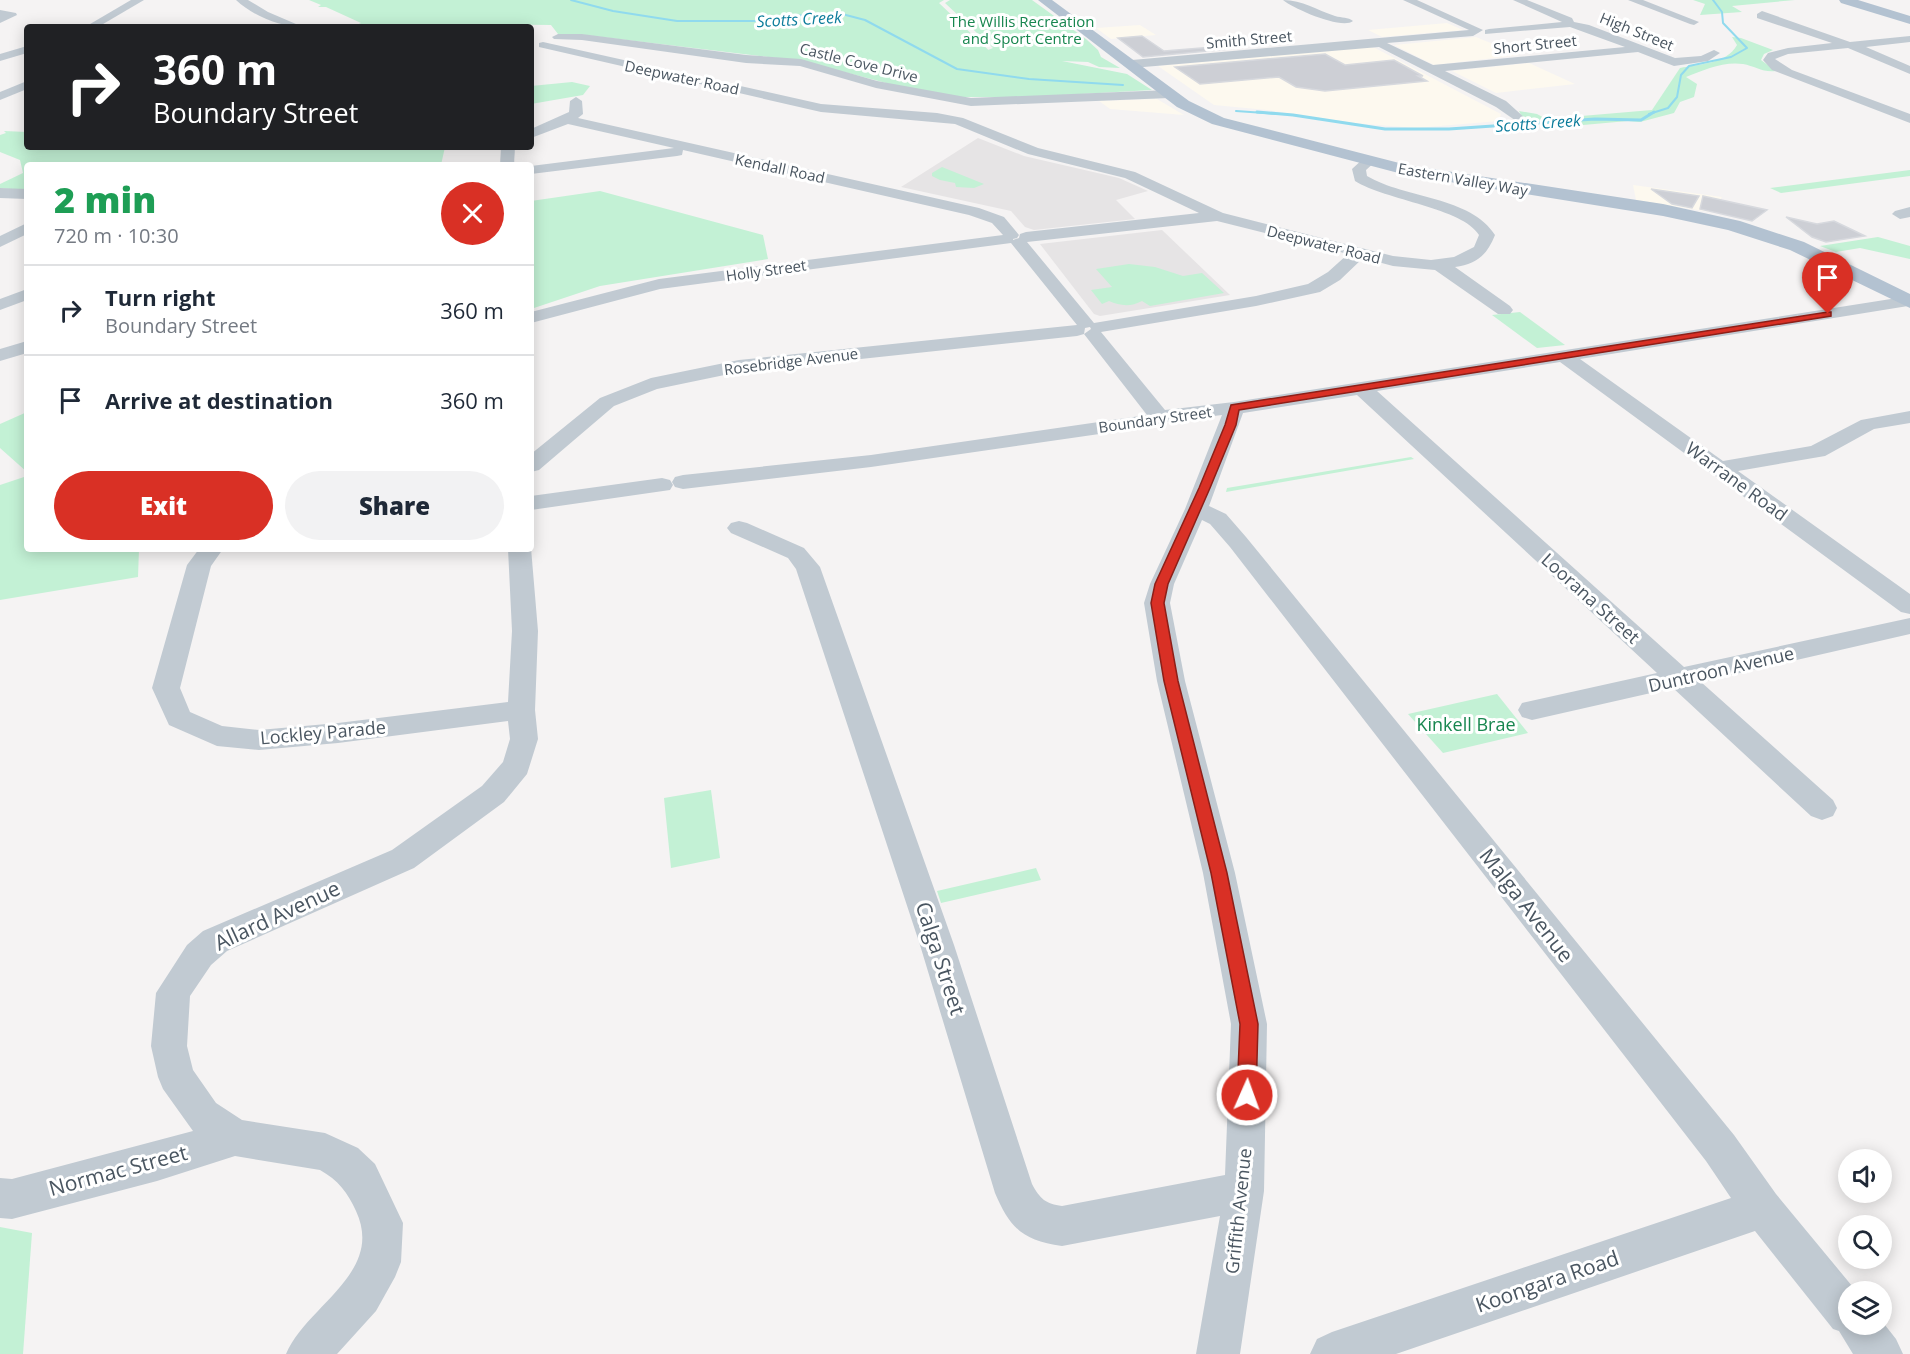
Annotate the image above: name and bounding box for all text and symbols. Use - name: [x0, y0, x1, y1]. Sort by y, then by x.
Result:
- water label: Scotts Creek: [756, 6, 843, 32]
- street label: High Street: [1597, 7, 1677, 55]
- park label: The Willis Recreation and Sport Centre: [950, 11, 1094, 48]
- street label: Smith Street: [1205, 25, 1293, 53]
- street label: Short Street: [1492, 30, 1578, 58]
- street label: Castle Cove Drive: [798, 38, 920, 86]
- text: 360 m: [153, 40, 277, 97]
- icon: right: [54, 48, 132, 126]
- street label: Deepwater Road: [623, 55, 741, 99]
- text: Boundary Street: [153, 94, 358, 131]
- water label: Scotts Creek: [1495, 109, 1583, 137]
- street label: Kendall Road: [733, 149, 827, 187]
- street label: Eastern Valley Way: [1397, 158, 1530, 200]
- text: 2 min: [54, 175, 156, 224]
- button: close: [441, 182, 504, 245]
- street label: Deepwater Road: [1265, 220, 1383, 268]
- text: 720 m · 10:30: [54, 222, 179, 249]
- pin: [1802, 252, 1853, 314]
- street label: Holly Street: [725, 254, 807, 286]
- icon: arrive: [1811, 261, 1844, 294]
- text: Turn right: [105, 282, 216, 312]
- icon: right: [54, 294, 87, 327]
- text: 360 m: [440, 295, 504, 325]
- text: Boundary Street: [105, 312, 257, 339]
- street label: Rosebridge Avenue: [723, 343, 859, 379]
- icon: arrive: [54, 384, 87, 417]
- text: Arrive at destination: [105, 385, 333, 415]
- text: 360 m: [440, 385, 504, 415]
- street label: Boundary Street: [1097, 401, 1213, 437]
- street label: Warrane Road: [1681, 436, 1793, 526]
- button: Exit: [54, 471, 273, 540]
- button: Share: [285, 471, 504, 540]
- street label: Loorana Street: [1537, 547, 1645, 649]
- street label: Duntroon Avenue: [1646, 641, 1796, 697]
- park label: Kinkell Brae: [1416, 712, 1516, 736]
- street label: Lockley Parade: [259, 715, 387, 749]
- street label: Malga Avenue: [1474, 842, 1580, 968]
- street label: Allard Avenue: [210, 874, 344, 956]
- street label: Calga Street: [910, 898, 972, 1018]
- position arrow: [1215, 1063, 1279, 1127]
- street label: Normac Street: [46, 1138, 190, 1202]
- street label: Griffith Avenue: [1219, 1147, 1257, 1275]
- map controls: [1838, 1149, 1892, 1335]
- button: sound: [1838, 1149, 1892, 1203]
- button: search: [1838, 1215, 1892, 1269]
- street label: Koongara Road: [1472, 1243, 1622, 1319]
- button: layers: [1838, 1281, 1892, 1335]

